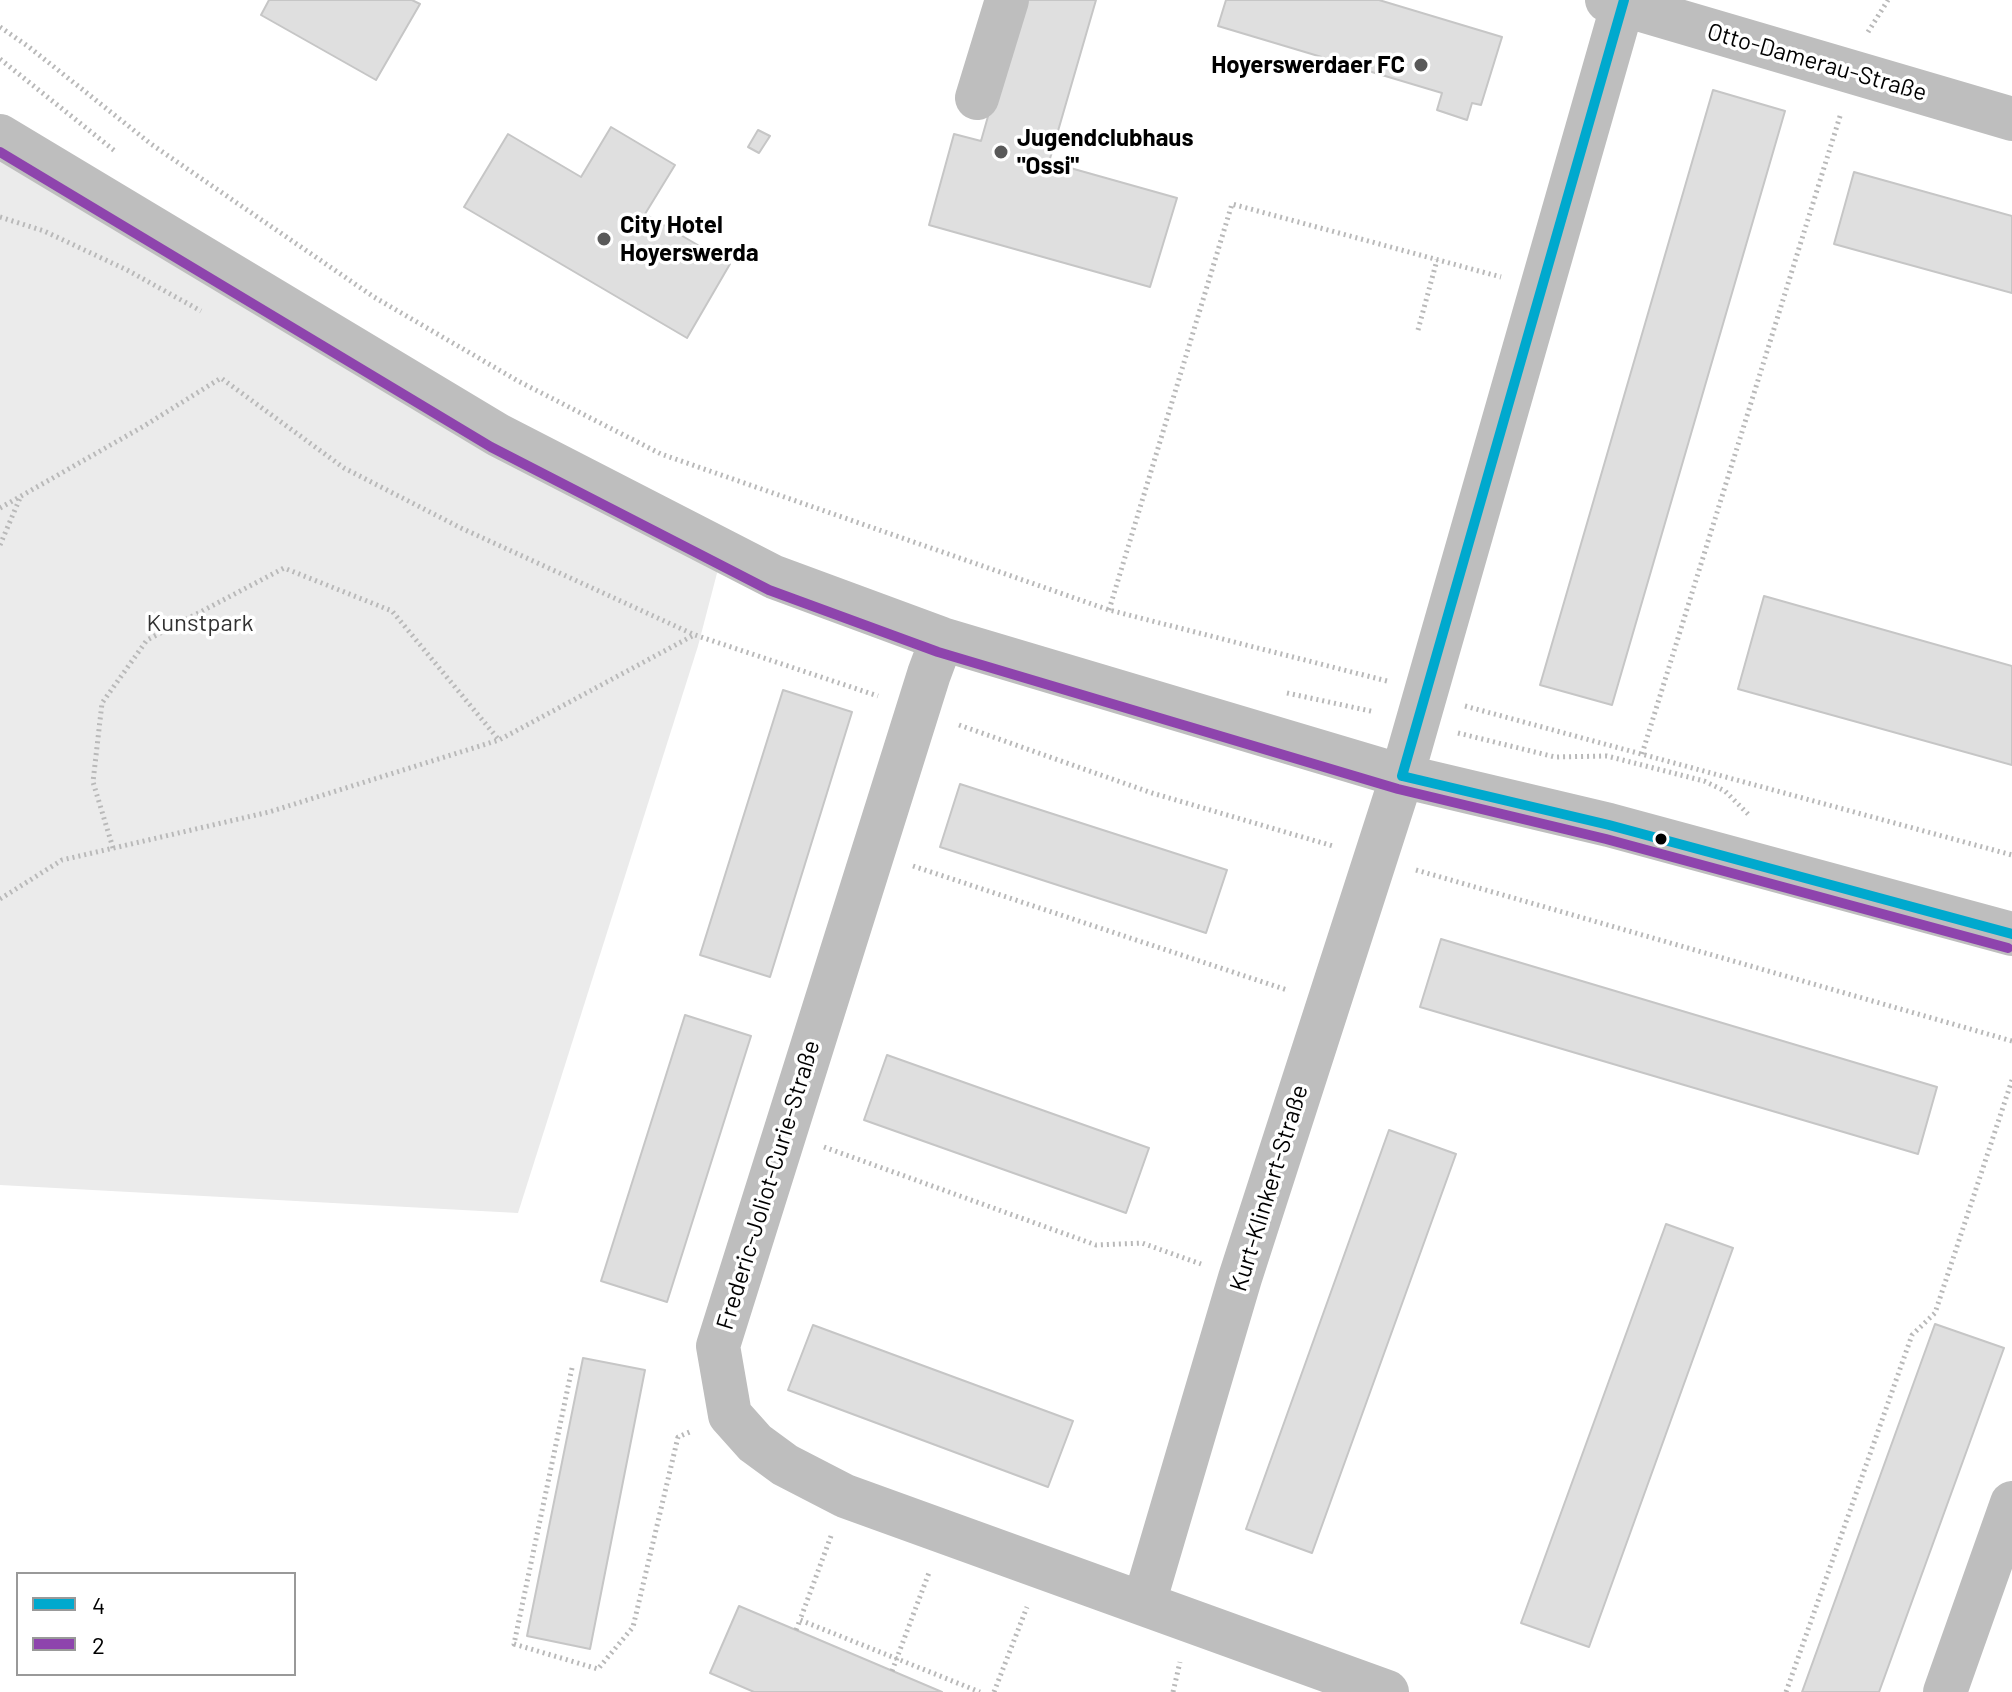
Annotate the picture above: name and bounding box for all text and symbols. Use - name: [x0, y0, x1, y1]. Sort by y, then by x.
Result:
- street label: Otto-Damerau-Straße: [1704, 17, 1930, 107]
- place label: Hoyerswerdaer FC: [1211, 51, 1405, 79]
- marker: Hoyerswerdaer FC: [1412, 56, 1430, 74]
- place label: Jugendclubhaus "Ossi": [1017, 124, 1193, 180]
- marker: Jugendclubhaus "Ossi": [992, 143, 1010, 161]
- place label: City Hotel Hoyerswerda: [620, 211, 759, 267]
- marker: City Hotel Hoyerswerda: [595, 230, 613, 248]
- park label: Kunstpark: [147, 609, 253, 637]
- unlabelled marker: [1653, 831, 1669, 847]
- street label: Frederic-Joliot-Curie-Straße: [710, 1037, 826, 1333]
- street label: Kurt-Klinkert-Straße: [1224, 1081, 1314, 1295]
- legend: [16, 1572, 296, 1676]
- text: 4: [92, 1590, 105, 1619]
- text: 2: [92, 1630, 105, 1659]

